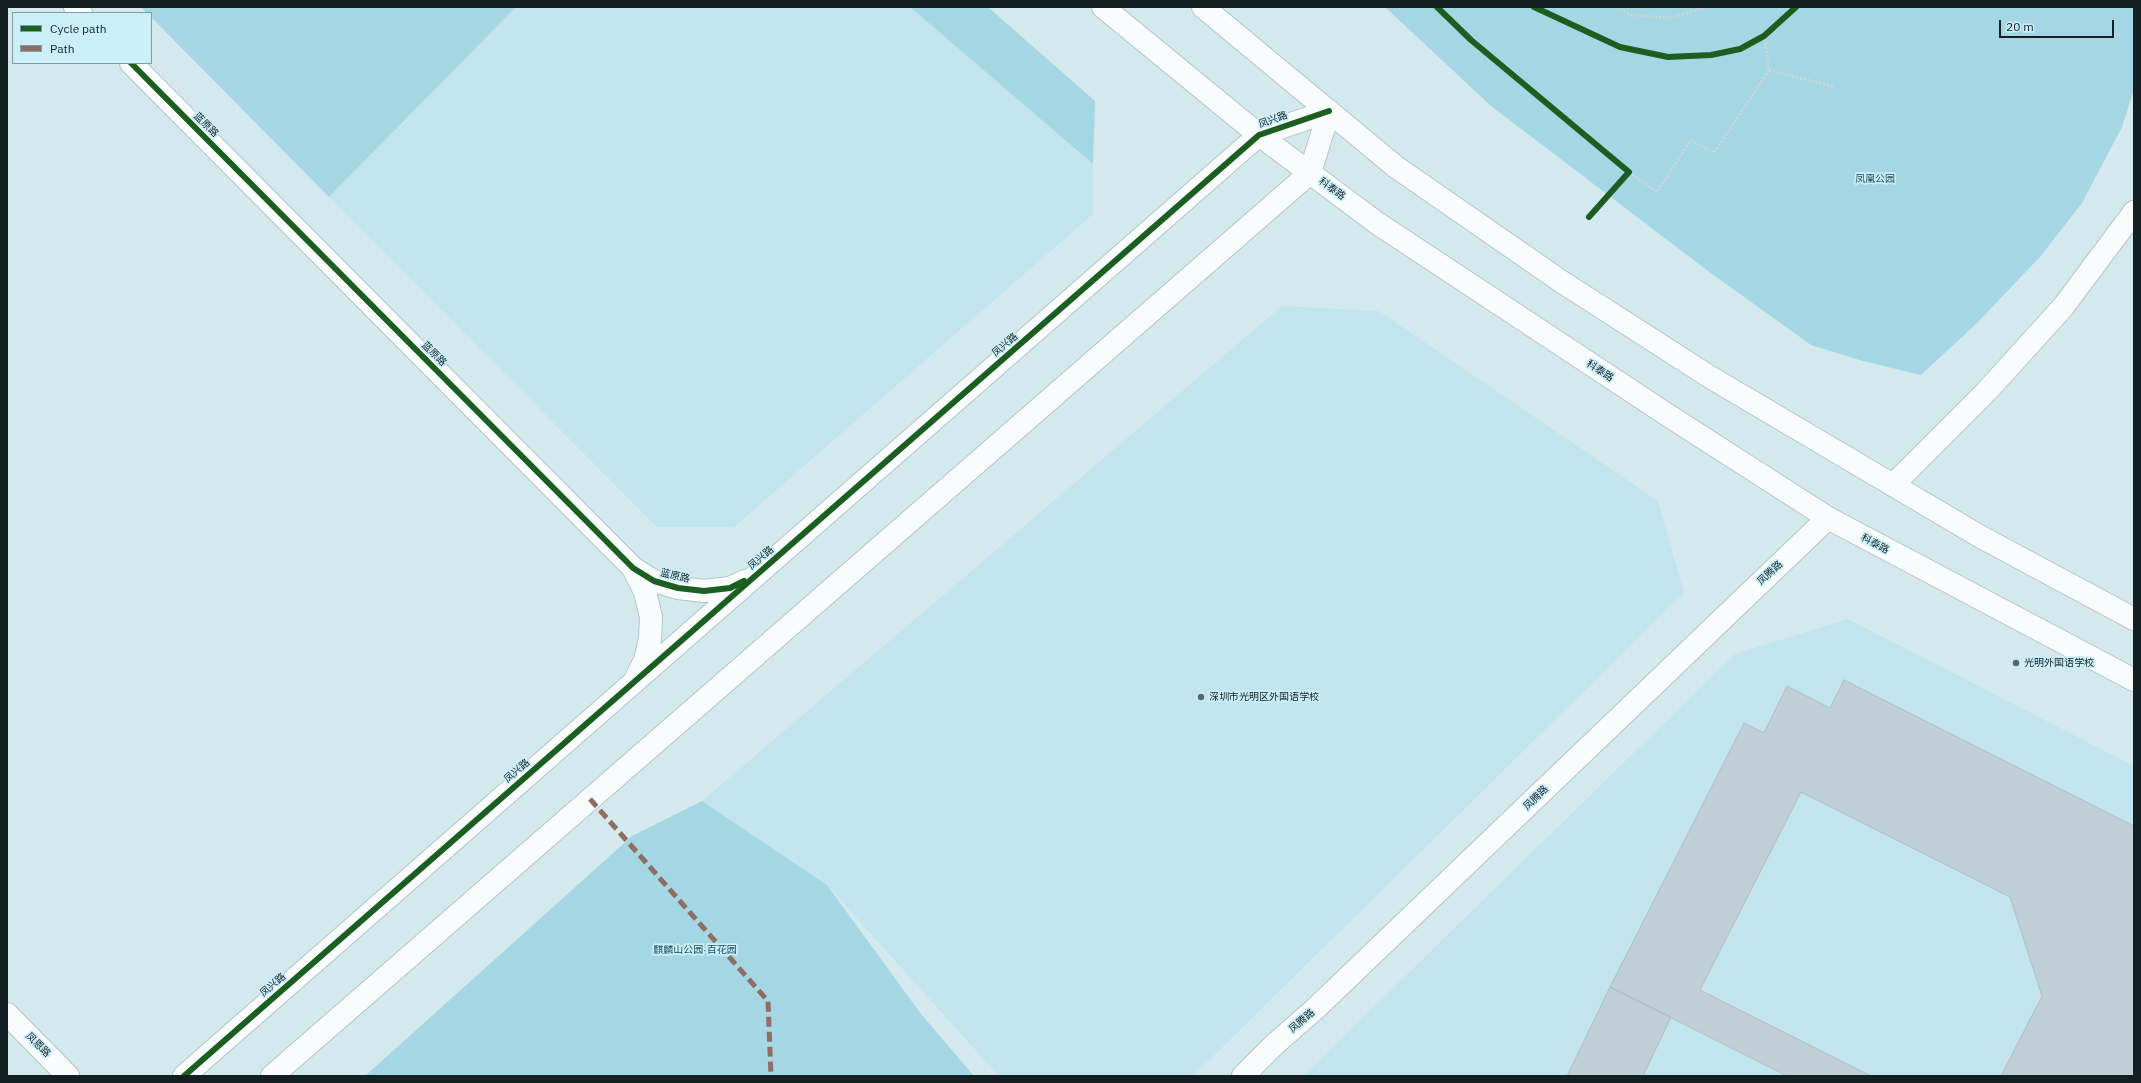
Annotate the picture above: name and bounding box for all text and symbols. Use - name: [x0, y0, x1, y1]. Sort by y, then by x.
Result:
- legend: [12, 12, 152, 64]
- scale bar: [2001, 12, 2116, 38]
- text: 20 m: [2006, 19, 2034, 34]
- text: Cycle path: [50, 21, 107, 36]
- text: Path: [50, 41, 75, 56]
- street label: 凤兴路: [1257, 109, 1289, 131]
- street label: 蓝原路: [191, 110, 221, 140]
- park label: 凤凰公园: [1855, 173, 1895, 185]
- street label: 科泰路: [1316, 175, 1348, 203]
- street label: 凤兴路: [990, 331, 1020, 359]
- street label: 蓝原路: [419, 339, 449, 369]
- street label: 科泰路: [1584, 358, 1616, 384]
- street label: 科泰路: [1859, 532, 1891, 556]
- street label: 凤兴路: [746, 544, 776, 572]
- street label: 凤腾路: [1755, 558, 1785, 588]
- street label: 蓝原路: [659, 567, 691, 585]
- place label: 光明外国语学校: [2024, 657, 2094, 669]
- marker: 光明外国语学校: [2011, 658, 2021, 668]
- place label: 深圳市光明区外国语学校: [1209, 691, 1319, 703]
- marker: 深圳市光明区外国语学校: [1196, 692, 1206, 702]
- street label: 凤兴路: [502, 757, 532, 785]
- street label: 凤腾路: [1521, 783, 1551, 813]
- park label: 麒麟山公园·百花园: [653, 944, 737, 956]
- street label: 凤兴路: [258, 971, 288, 999]
- street label: 凤腾路: [1287, 1007, 1317, 1035]
- street label: 凤恩路: [23, 1030, 53, 1060]

